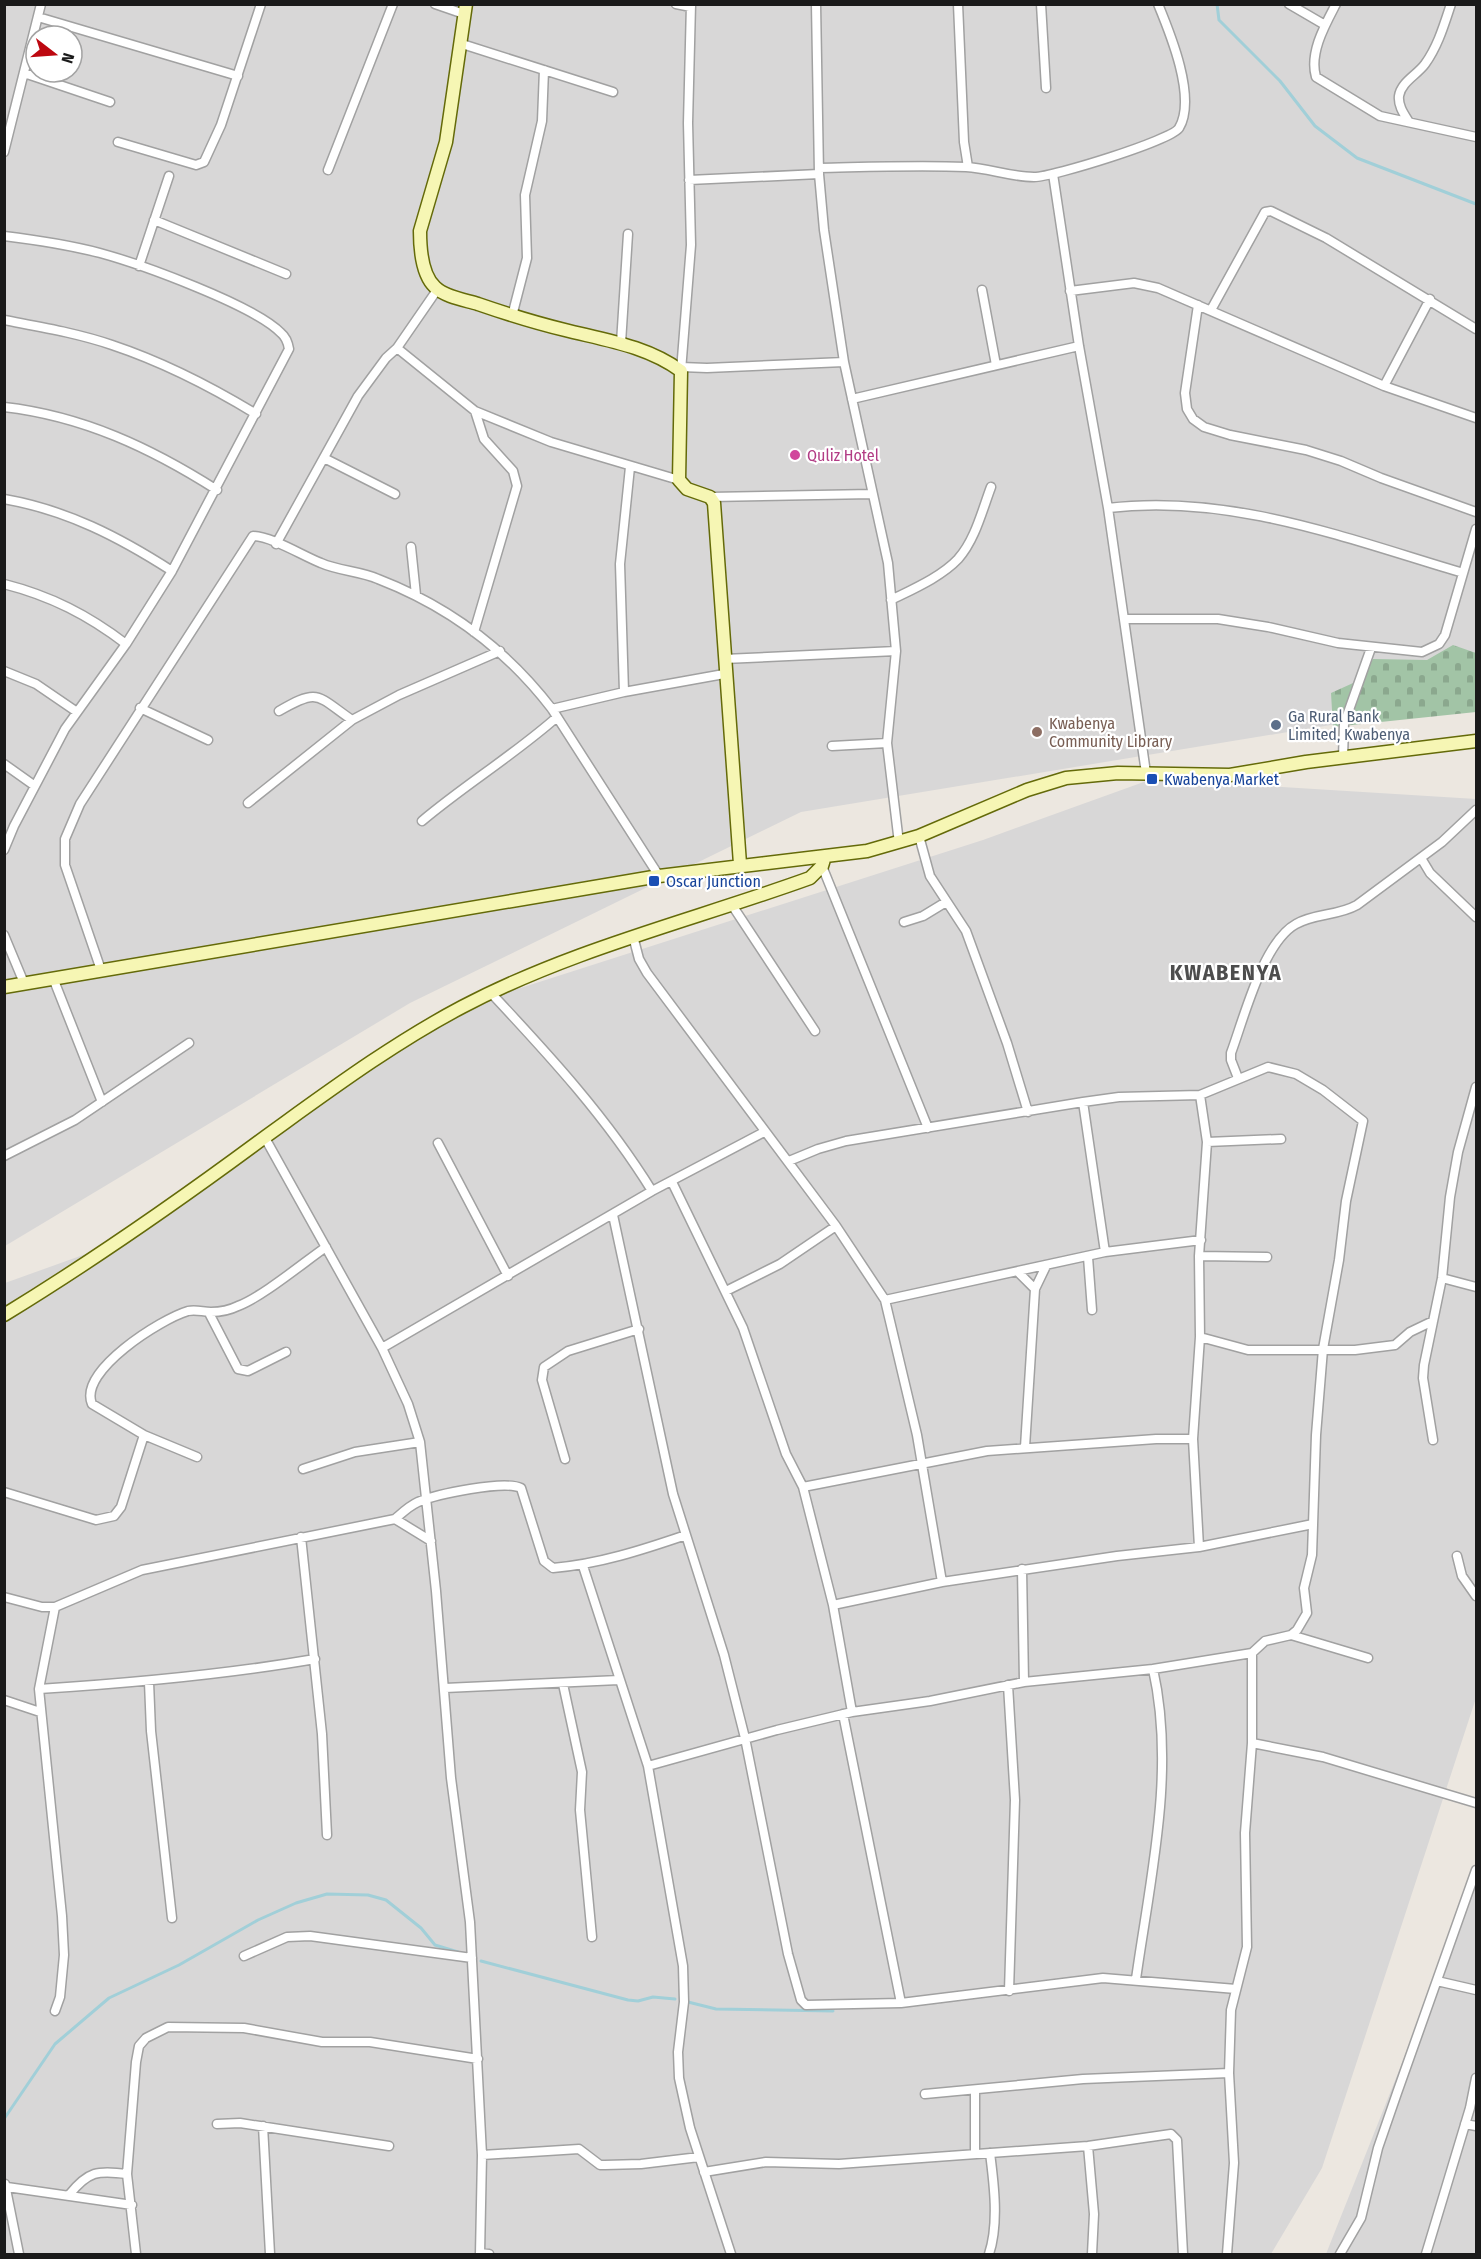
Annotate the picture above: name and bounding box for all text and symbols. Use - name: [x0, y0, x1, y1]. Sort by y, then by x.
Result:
- north arrow: [24, 24, 84, 84]
- text: N: [57, 51, 78, 66]
- place label: Quliz Hotel: [807, 446, 879, 465]
- marker: Quliz Hotel: [788, 448, 802, 462]
- place label: Ga Rural Bank Limited, Kwabenya: [1288, 707, 1410, 744]
- place label: Kwabenya Community Library: [1049, 714, 1173, 751]
- marker: Ga Rural Bank Limited, Kwabenya: [1269, 718, 1283, 732]
- marker: Kwabenya Community Library: [1030, 725, 1044, 739]
- place label: Kwabenya Market: [1164, 770, 1280, 789]
- marker: Kwabenya Market: [1145, 772, 1159, 786]
- place label: Oscar Junction: [666, 872, 761, 891]
- marker: Oscar Junction: [647, 874, 661, 888]
- district label: KWABENYA: [1170, 959, 1282, 986]

